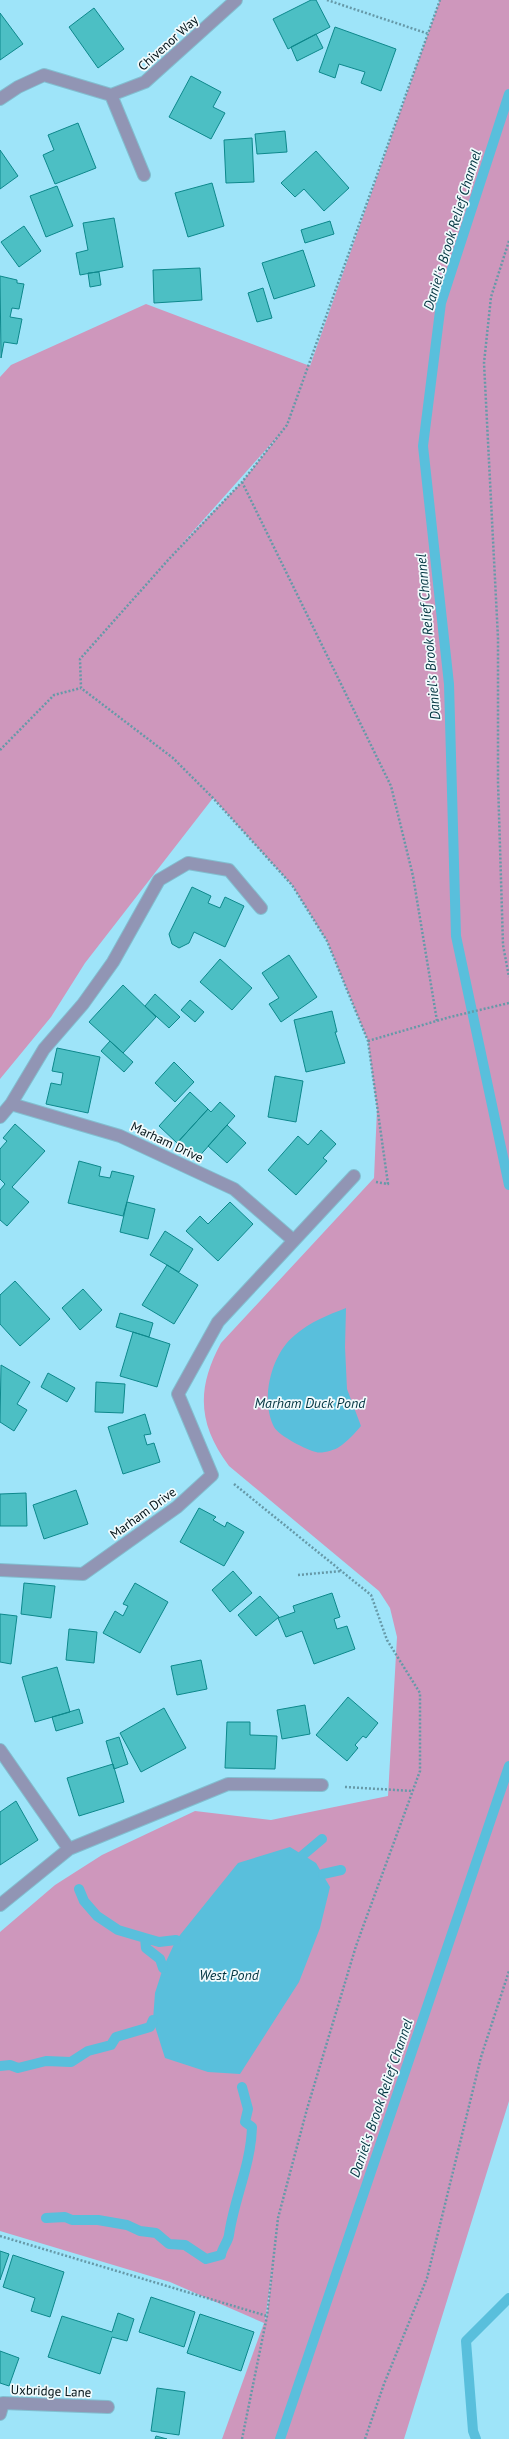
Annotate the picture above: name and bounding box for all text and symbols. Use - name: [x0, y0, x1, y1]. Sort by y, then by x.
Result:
- street label: Chivenor Way: [134, 12, 202, 74]
- water label: Daniel's Brook Relief Channel: [419, 148, 485, 312]
- water label: Daniel's Brook Relief Channel: [412, 553, 444, 721]
- street label: Marham Drive: [128, 1118, 206, 1166]
- water label: Marham Duck Pond: [255, 1394, 366, 1412]
- street label: Marham Drive: [107, 1483, 179, 1543]
- water label: West Pond: [199, 1966, 260, 1984]
- water label: Daniel's Brook Relief Channel: [345, 2016, 417, 2180]
- street label: Uxbridge Lane: [10, 2381, 92, 2401]

